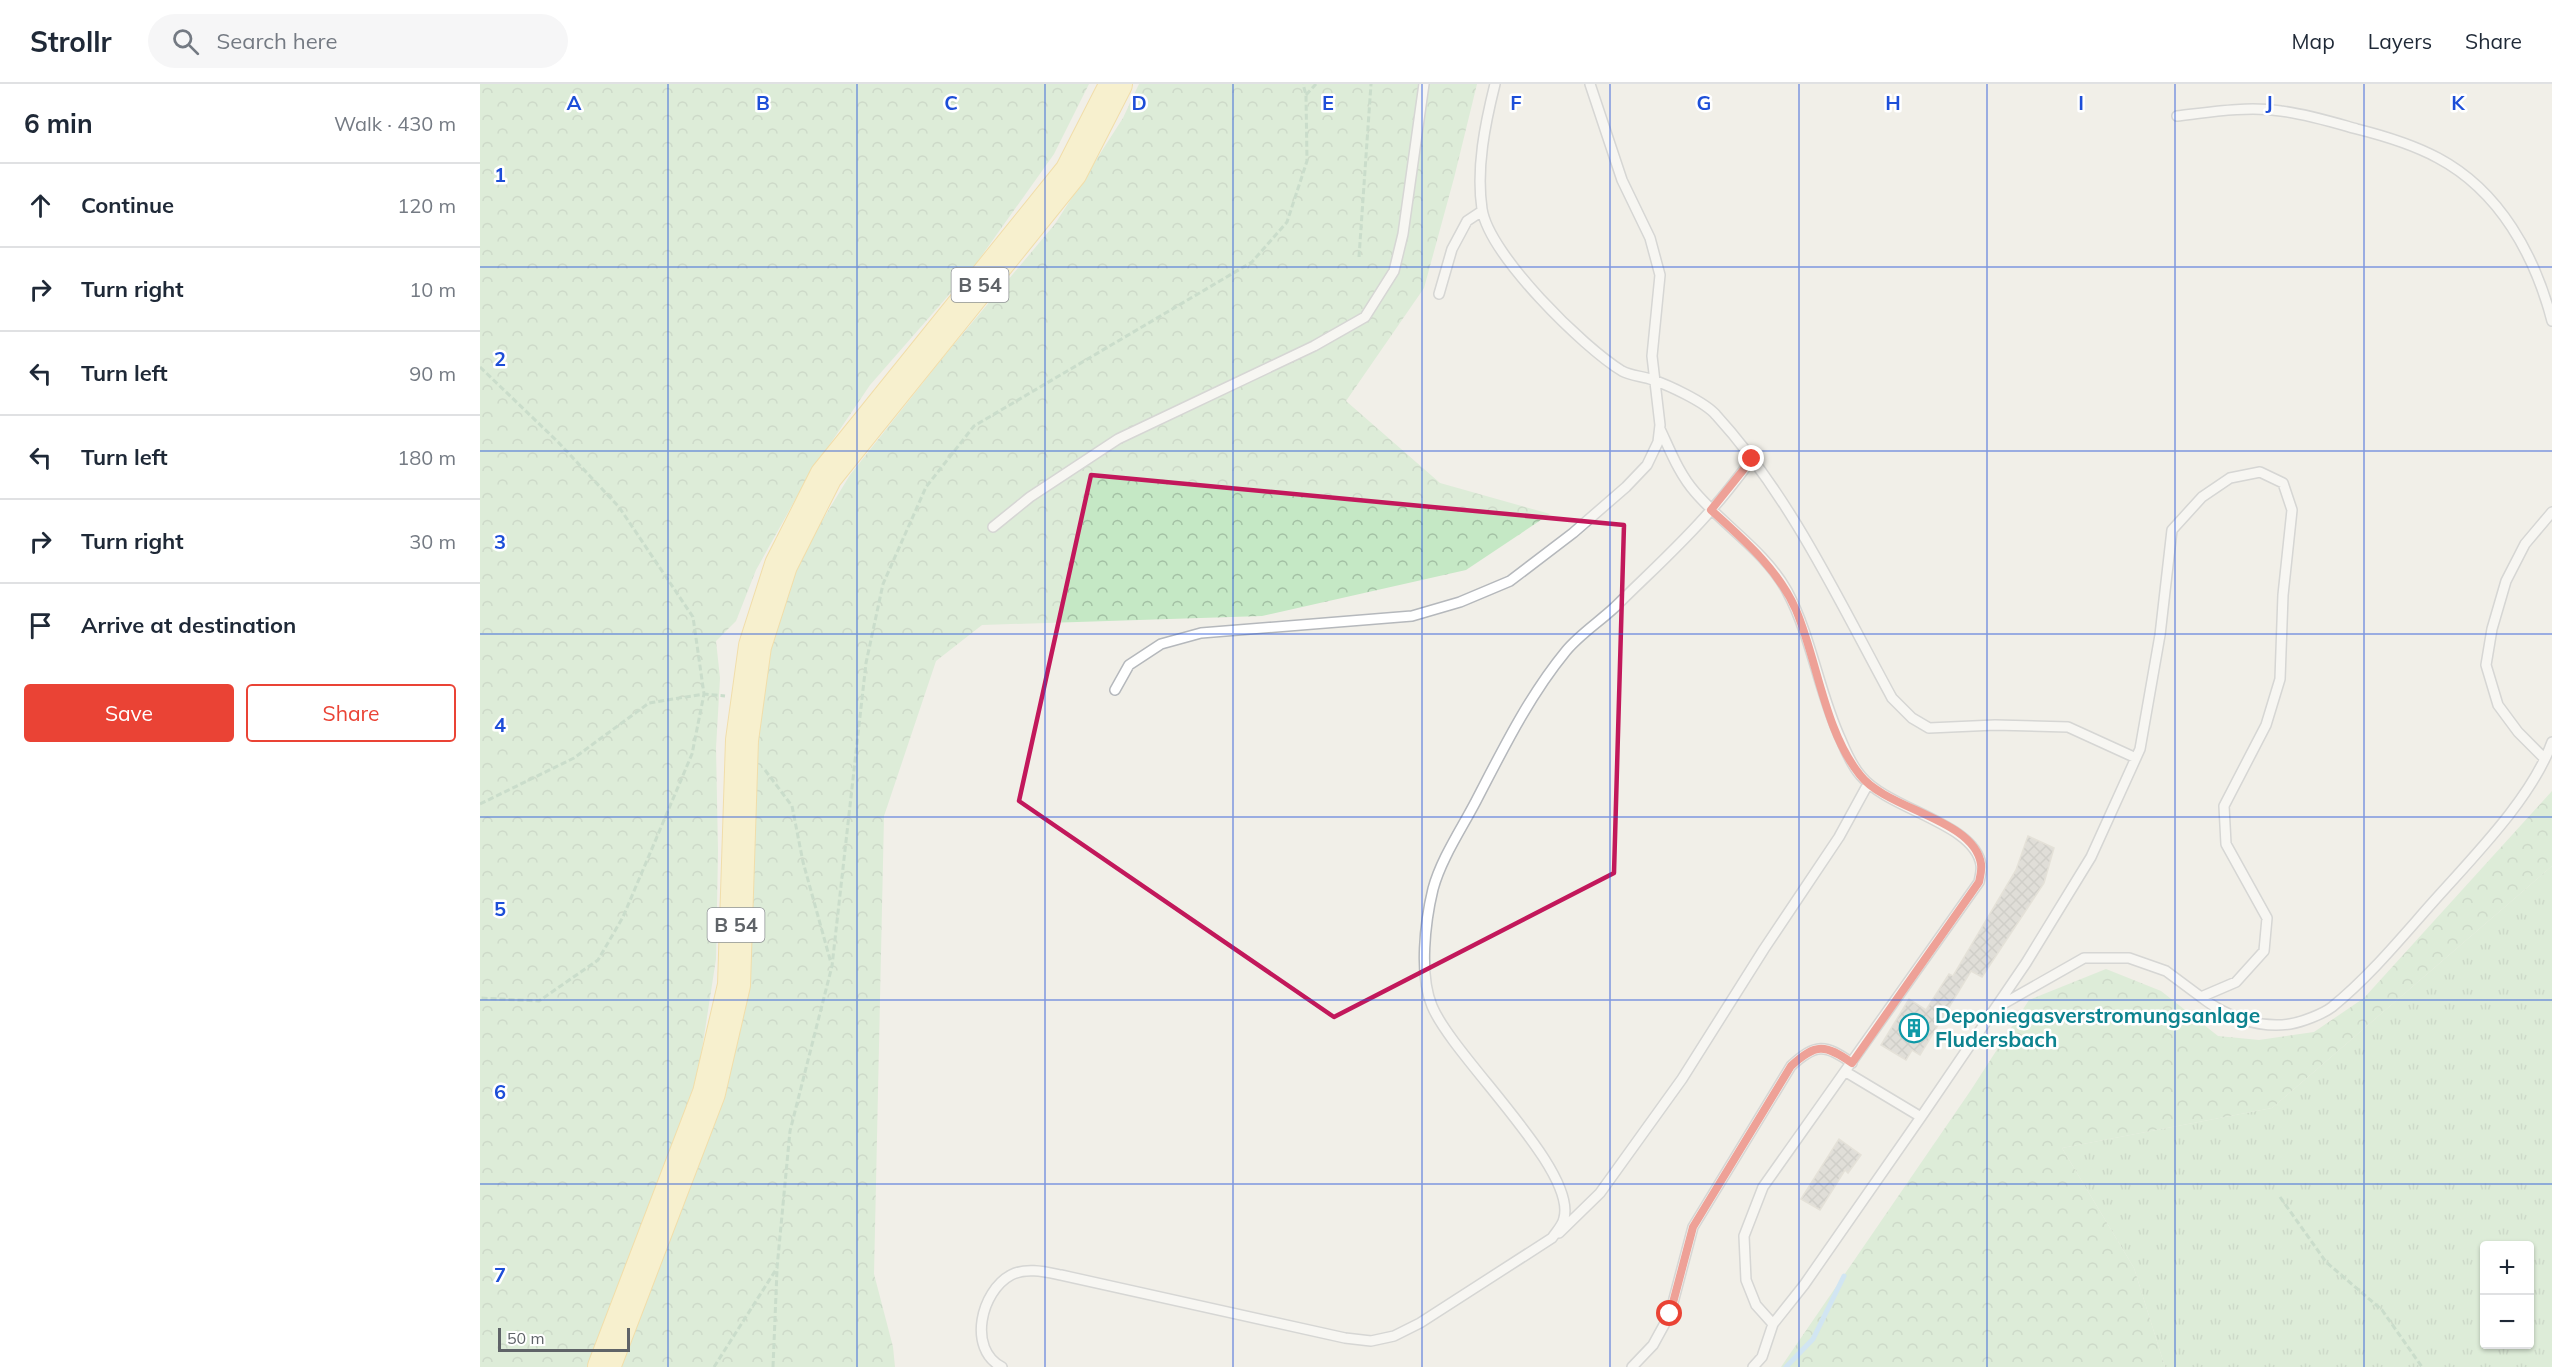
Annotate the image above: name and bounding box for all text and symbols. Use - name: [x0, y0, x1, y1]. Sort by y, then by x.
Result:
- search box: [148, 14, 568, 68]
- text: Strollr: [30, 24, 112, 59]
- icon: search: [169, 25, 202, 58]
- text: Search here: [217, 27, 337, 55]
- text: Map: [2292, 28, 2335, 54]
- text: Layers: [2368, 28, 2432, 54]
- text: Share: [2465, 28, 2522, 54]
- text: A: [567, 90, 582, 115]
- text: B: [756, 90, 770, 115]
- text: C: [944, 90, 958, 115]
- text: D: [1131, 90, 1147, 115]
- text: E: [1322, 90, 1334, 115]
- text: F: [1510, 90, 1522, 115]
- text: G: [1697, 90, 1711, 115]
- text: H: [1885, 90, 1901, 115]
- text: I: [2078, 90, 2084, 115]
- text: J: [2265, 90, 2273, 115]
- text: K: [2451, 90, 2465, 115]
- text: 6 min: [24, 107, 93, 140]
- text: Walk · 430 m: [334, 111, 456, 136]
- text: 1: [494, 162, 506, 187]
- icon: ahead: [24, 189, 57, 222]
- text: Continue: [81, 191, 174, 219]
- text: 120 m: [397, 193, 456, 218]
- road number: B 54: [952, 268, 1008, 302]
- icon: right: [24, 273, 57, 306]
- text: Turn right: [81, 275, 184, 303]
- text: 10 m: [409, 277, 456, 302]
- text: 2: [494, 346, 506, 371]
- icon: left: [24, 357, 57, 390]
- text: Turn left: [81, 359, 168, 387]
- text: 90 m: [409, 361, 456, 386]
- icon: left: [24, 441, 57, 474]
- text: Turn left: [81, 443, 168, 471]
- text: 180 m: [397, 445, 456, 470]
- route end: [1738, 445, 1764, 471]
- icon: right: [24, 525, 57, 558]
- text: Turn right: [81, 527, 184, 555]
- text: 30 m: [409, 529, 456, 554]
- text: 3: [494, 529, 506, 554]
- icon: arrive: [24, 609, 57, 642]
- text: Arrive at destination: [81, 611, 296, 639]
- button: Save: [24, 684, 234, 742]
- button: Share: [246, 684, 456, 742]
- text: 4: [494, 712, 506, 737]
- text: 5: [494, 896, 506, 921]
- road number: B 54: [708, 908, 764, 942]
- place label: Deponiegasverstromungsanlage Fludersbach: [1935, 1002, 2260, 1052]
- building icon: Deponiegasverstromungsanlage Fludersbach: [1898, 1012, 1930, 1044]
- text: 6: [494, 1079, 506, 1104]
- map controls: [2480, 1241, 2534, 1349]
- button: +: [2480, 1241, 2534, 1295]
- text: 7: [494, 1262, 506, 1287]
- button: −: [2480, 1295, 2534, 1349]
- route start: [1656, 1300, 1682, 1326]
- scale bar: [498, 1325, 630, 1352]
- text: 50 m: [507, 1328, 544, 1348]

